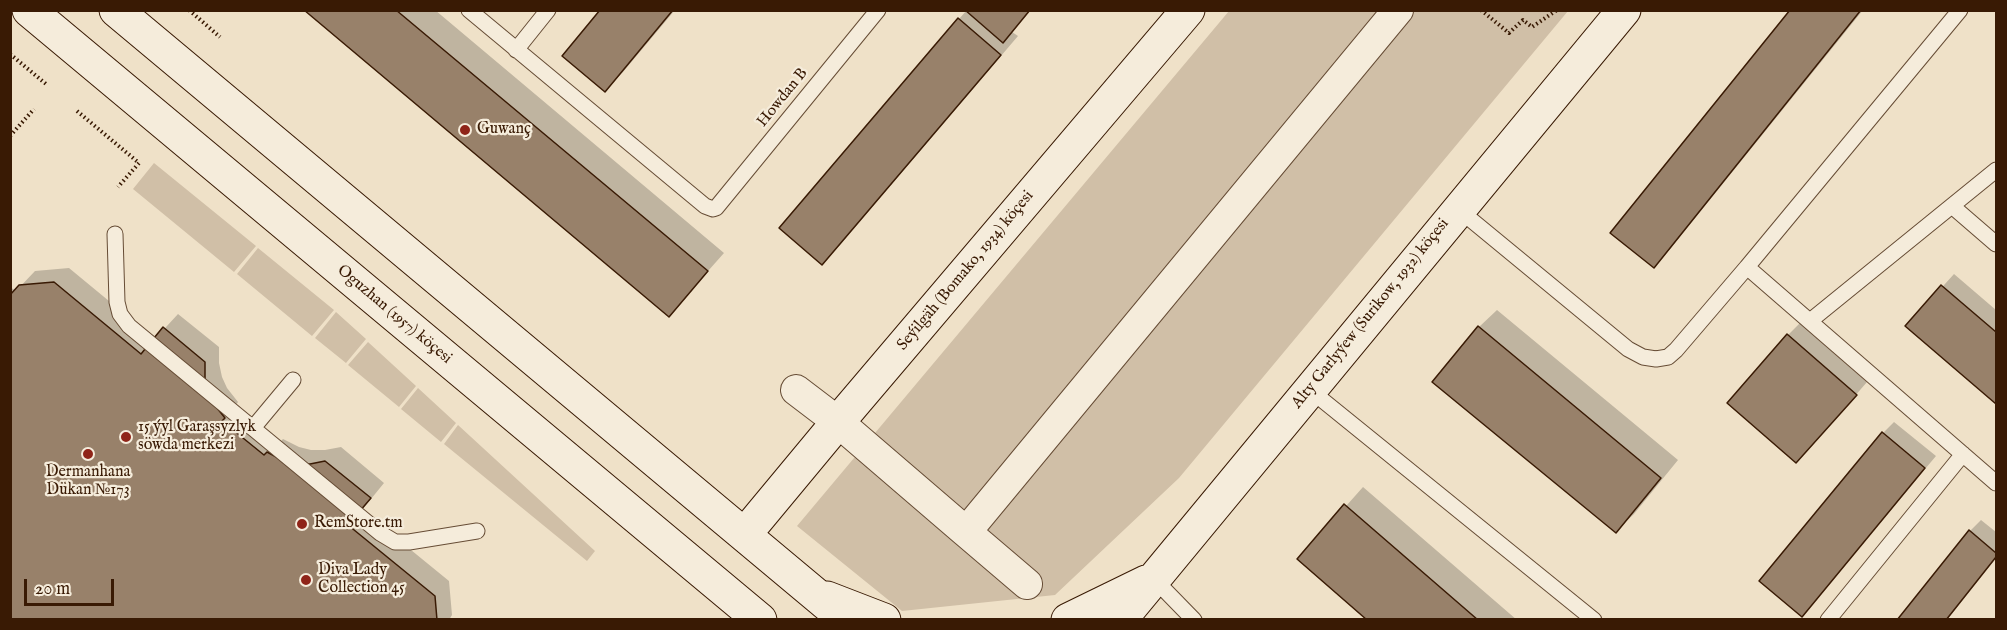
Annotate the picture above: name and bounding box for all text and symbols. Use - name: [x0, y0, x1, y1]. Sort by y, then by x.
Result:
- street label: Howdan B: [753, 65, 813, 131]
- place label: Guwanç: [477, 120, 531, 140]
- marker: Guwanç: [458, 123, 472, 137]
- street label: Seýilgäh (Bomako, 1934) köçesi: [894, 187, 1038, 355]
- street label: Alty Garlyýew (Surikow, 1932) köçesi: [1288, 215, 1454, 413]
- street label: Oguzhan (1957) köçesi: [333, 261, 455, 369]
- place label: 15 ýyl Garaşsyzlyk söwda merkezi: [138, 418, 256, 456]
- marker: 15 ýyl Garaşsyzlyk söwda merkezi: [119, 430, 133, 444]
- marker: Dermanhana Dükan №173: [81, 447, 95, 461]
- place label: Dermanhana Dükan №173: [46, 463, 130, 501]
- place label: RemStore.tm: [314, 514, 403, 534]
- marker: RemStore.tm: [295, 517, 309, 531]
- place label: Diva Lady Collection 45: [318, 561, 405, 599]
- scale bar: [27, 567, 117, 605]
- marker: Diva Lady Collection 45: [299, 573, 313, 587]
- text: 20 m: [35, 578, 70, 601]

